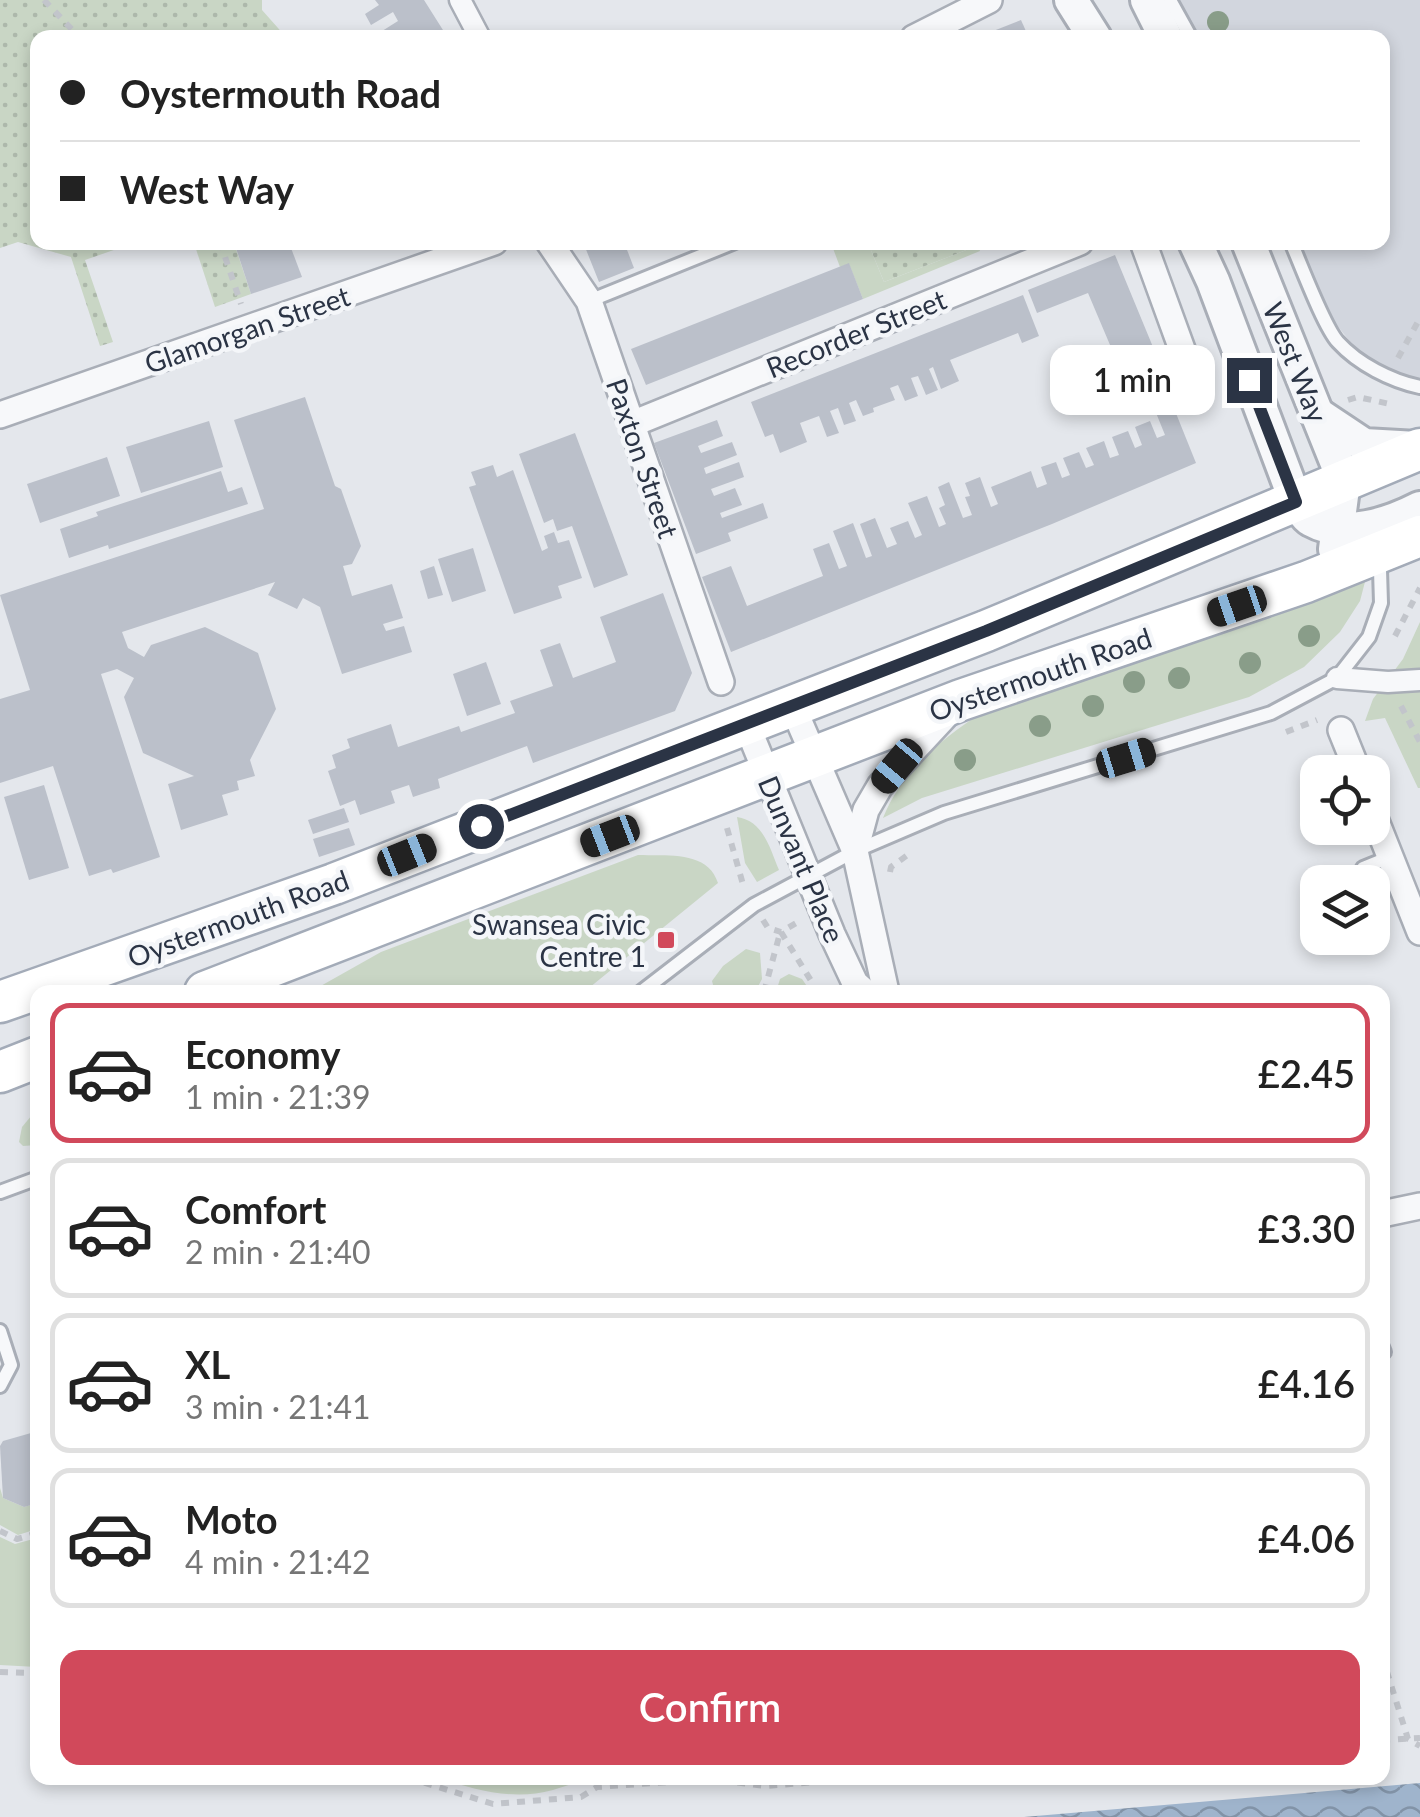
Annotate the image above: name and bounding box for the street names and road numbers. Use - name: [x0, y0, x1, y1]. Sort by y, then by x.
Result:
- street label: Glamorgan Street: [140, 278, 354, 380]
- street label: Recorder Street: [761, 281, 951, 385]
- street label: West Way: [1257, 297, 1336, 428]
- street label: Paxton Street: [600, 374, 686, 542]
- street label: Oystermouth Road: [924, 620, 1156, 728]
- street label: Dunvant Place: [752, 770, 852, 948]
- street label: Oystermouth Road: [123, 862, 353, 974]

